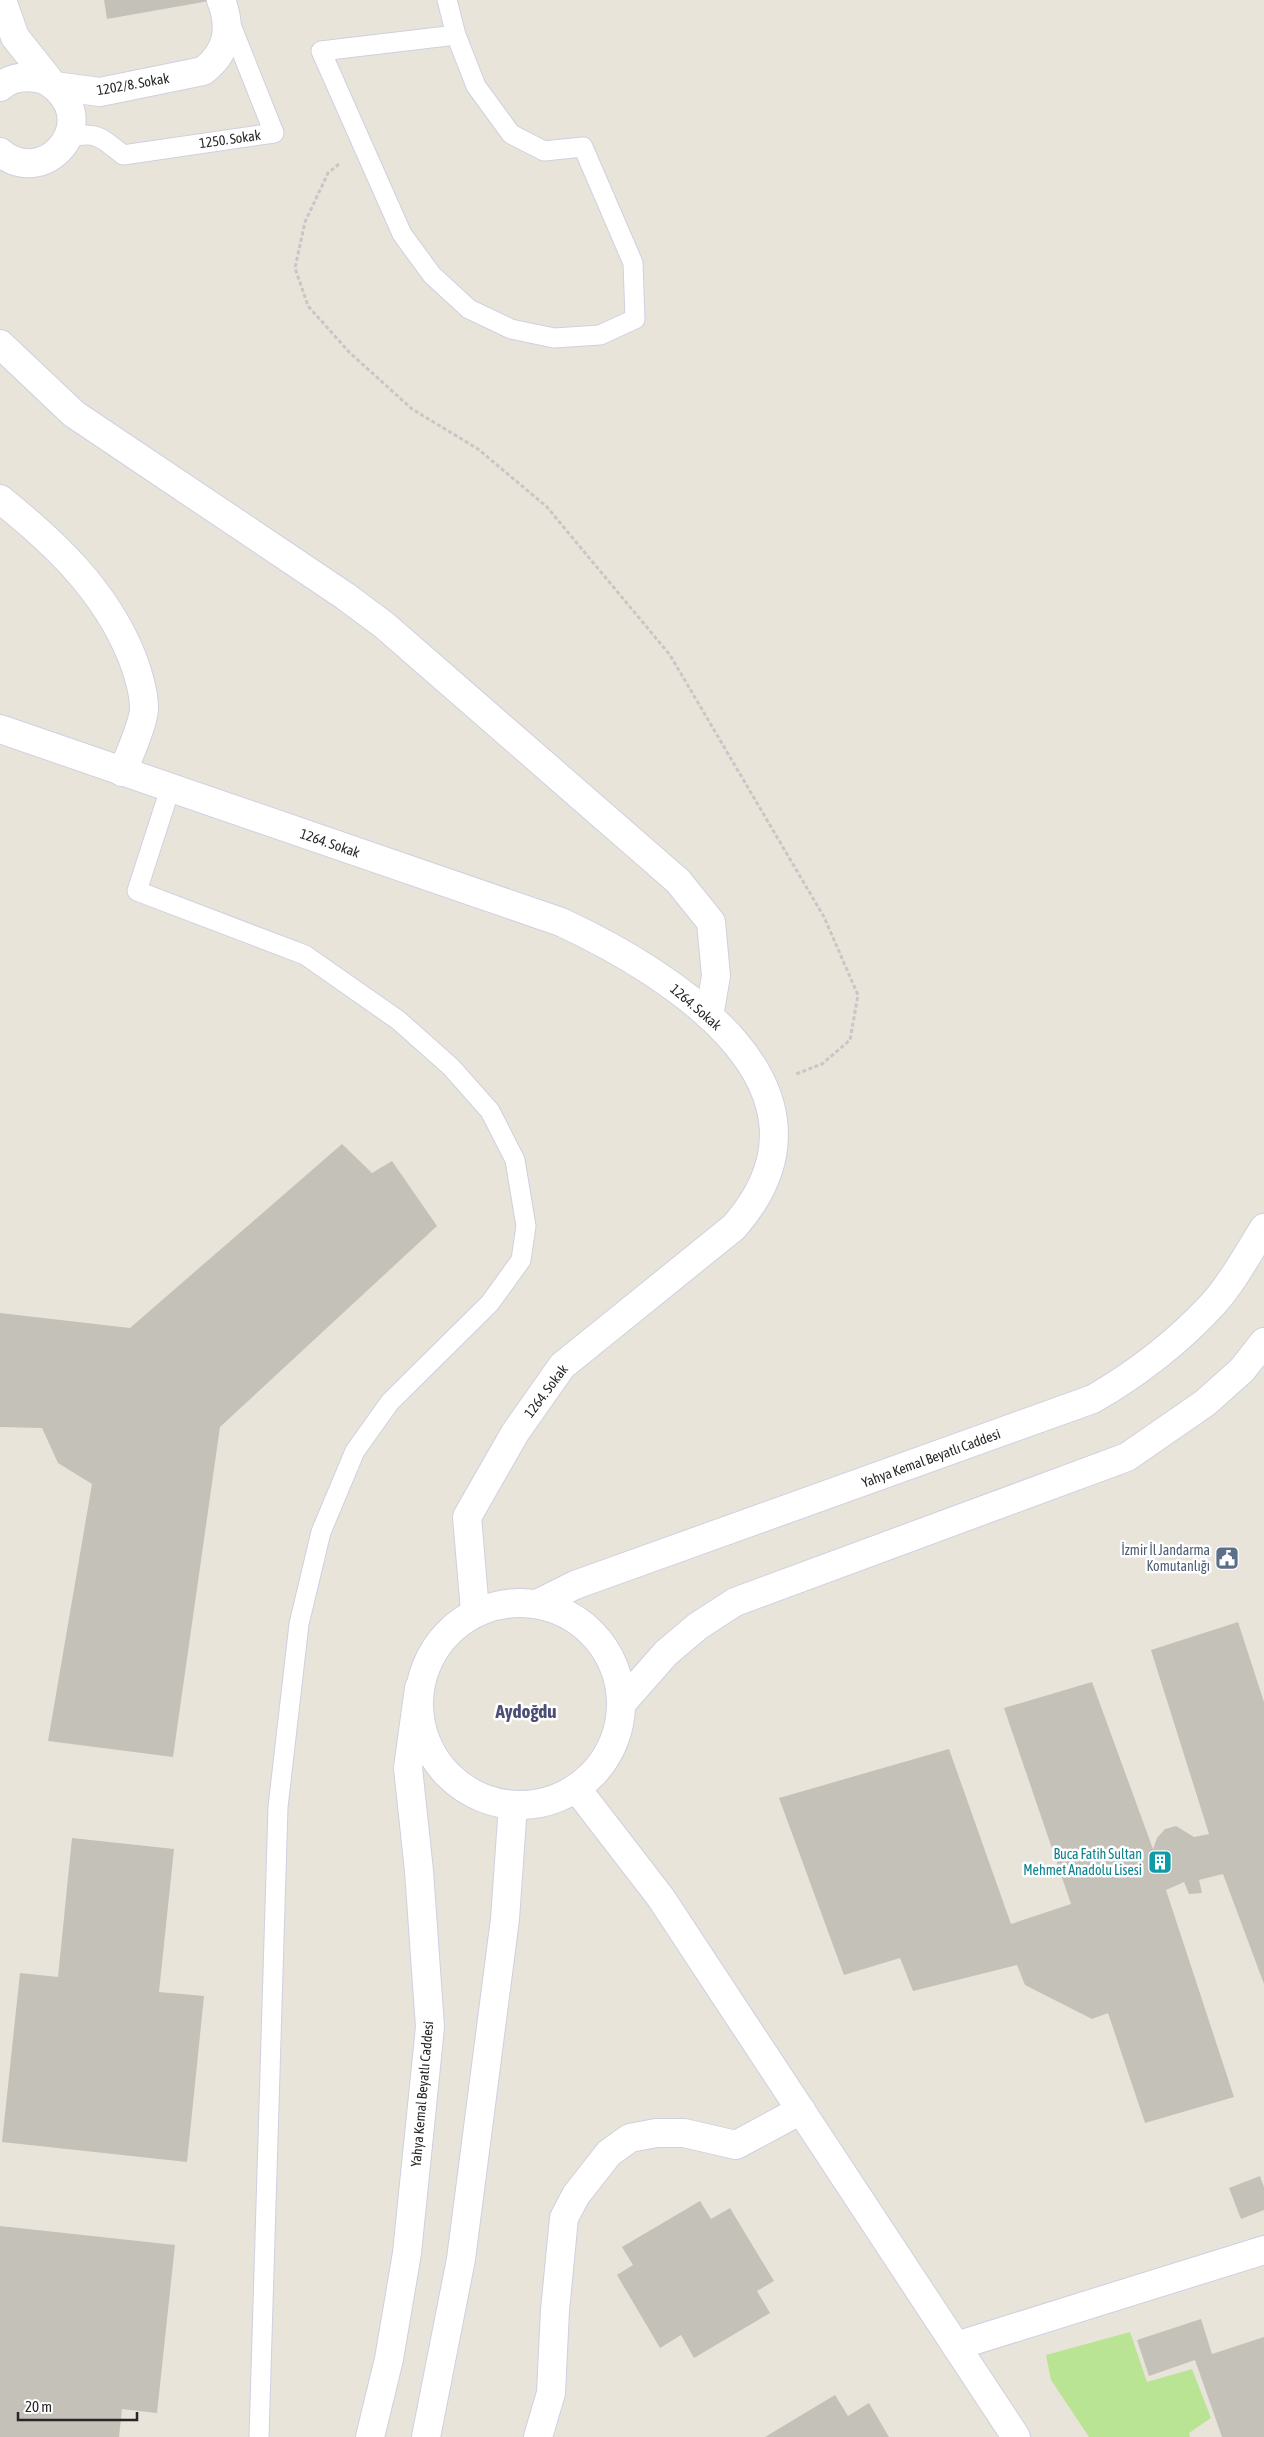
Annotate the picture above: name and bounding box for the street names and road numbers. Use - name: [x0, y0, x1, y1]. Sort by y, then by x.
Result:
- street label: 1202/8. Sokak: [95, 70, 171, 98]
- street label: 1250. Sokak: [198, 127, 262, 151]
- street label: 1264. Sokak: [298, 825, 362, 861]
- street label: 1264. Sokak: [667, 981, 725, 1033]
- street label: 1264. Sokak: [521, 1361, 571, 1421]
- street label: Yahya Kemal Beyatlı Caddesi: [859, 1425, 1003, 1491]
- street label: Yahya Kemal Beyatlı Caddesi: [408, 2020, 436, 2168]

